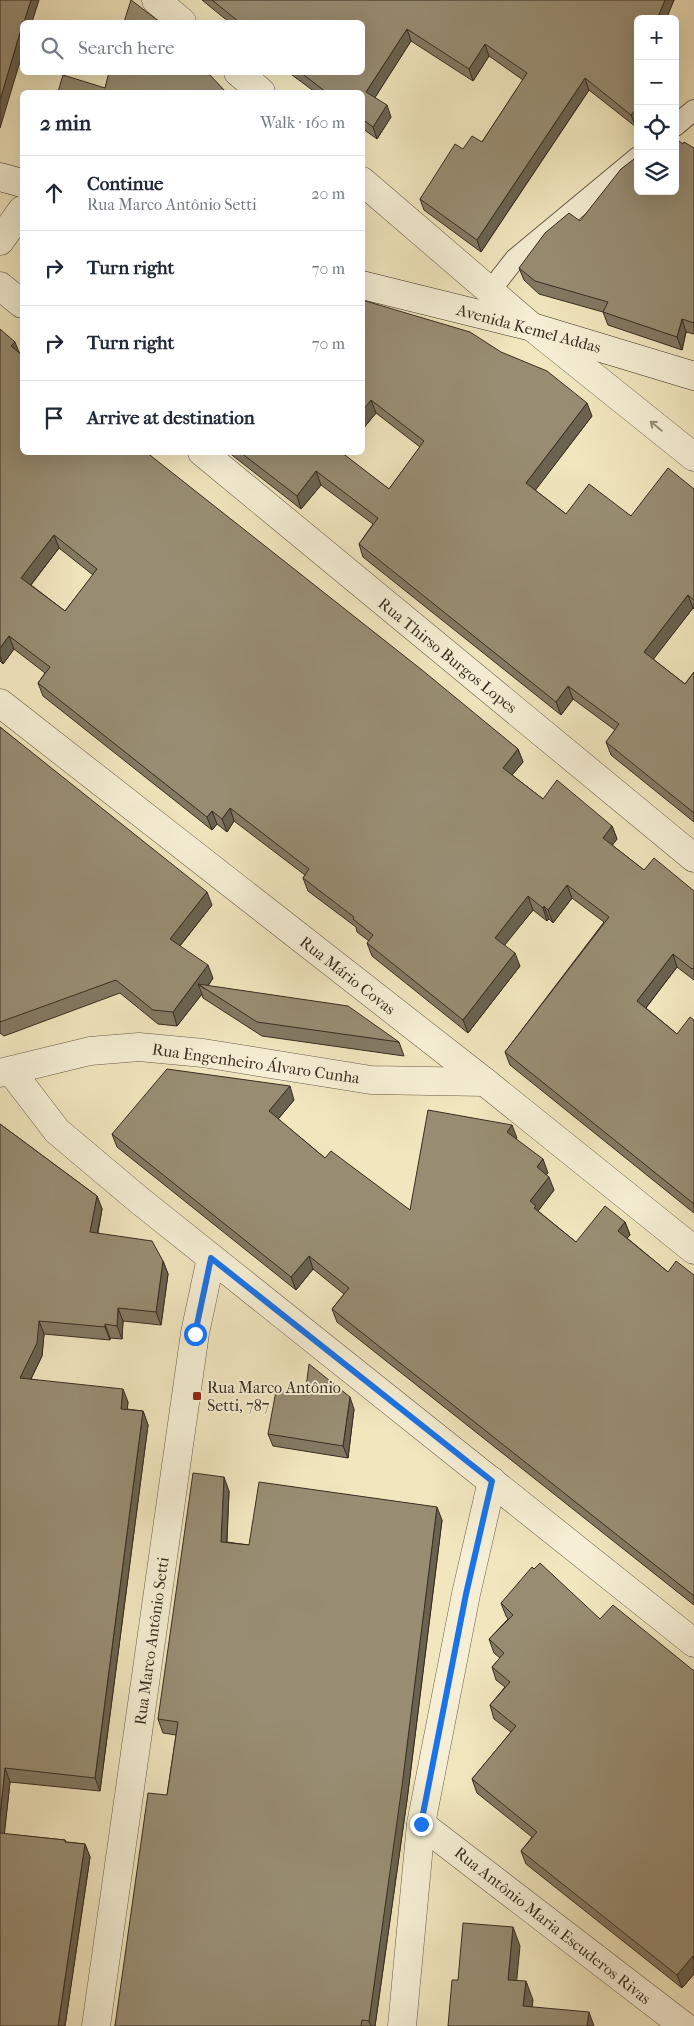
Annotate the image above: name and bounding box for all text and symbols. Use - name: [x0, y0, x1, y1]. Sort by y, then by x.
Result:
- map controls: [634, 15, 679, 195]
- button: +: [634, 15, 679, 60]
- search box: [20, 20, 365, 75]
- icon: search: [38, 34, 66, 62]
- text: Search here: [78, 37, 174, 59]
- button: −: [634, 60, 679, 105]
- button: locate: [634, 105, 679, 150]
- text: 2 min: [40, 111, 91, 135]
- text: Walk · 160 m: [260, 113, 345, 132]
- button: layers: [634, 150, 679, 195]
- text: Continue: [87, 173, 163, 195]
- icon: ahead: [40, 179, 68, 207]
- text: 20 m: [311, 184, 345, 203]
- text: Rua Marco Antônio Setti: [87, 195, 257, 214]
- icon: right: [40, 254, 68, 282]
- text: Turn right: [87, 257, 174, 279]
- text: 70 m: [312, 259, 345, 278]
- street label: Avenida Kemel Addas: [454, 300, 603, 357]
- icon: right: [40, 329, 68, 357]
- text: Turn right: [87, 332, 174, 354]
- text: 70 m: [312, 334, 345, 353]
- icon: arrive: [40, 404, 68, 432]
- text: Arrive at destination: [87, 407, 255, 429]
- one-way arrow: [650, 421, 663, 432]
- street label: Rua Thirso Burgos Lopes: [375, 594, 521, 717]
- street label: Rua Mário Covas: [296, 932, 399, 1019]
- street label: Rua Engenheiro Álvaro Cunha: [151, 1039, 362, 1088]
- route start: [184, 1323, 207, 1346]
- place label: Rua Marco Antônio Setti, 787: [207, 1378, 341, 1415]
- marker: Rua Marco Antônio Setti, 787: [191, 1390, 203, 1402]
- street label: Rua Marco Antônio Setti: [130, 1555, 173, 1726]
- route end: [410, 1813, 433, 1836]
- street label: Rua Antônio Maria Escuderos Rivas: [451, 1843, 655, 2008]

